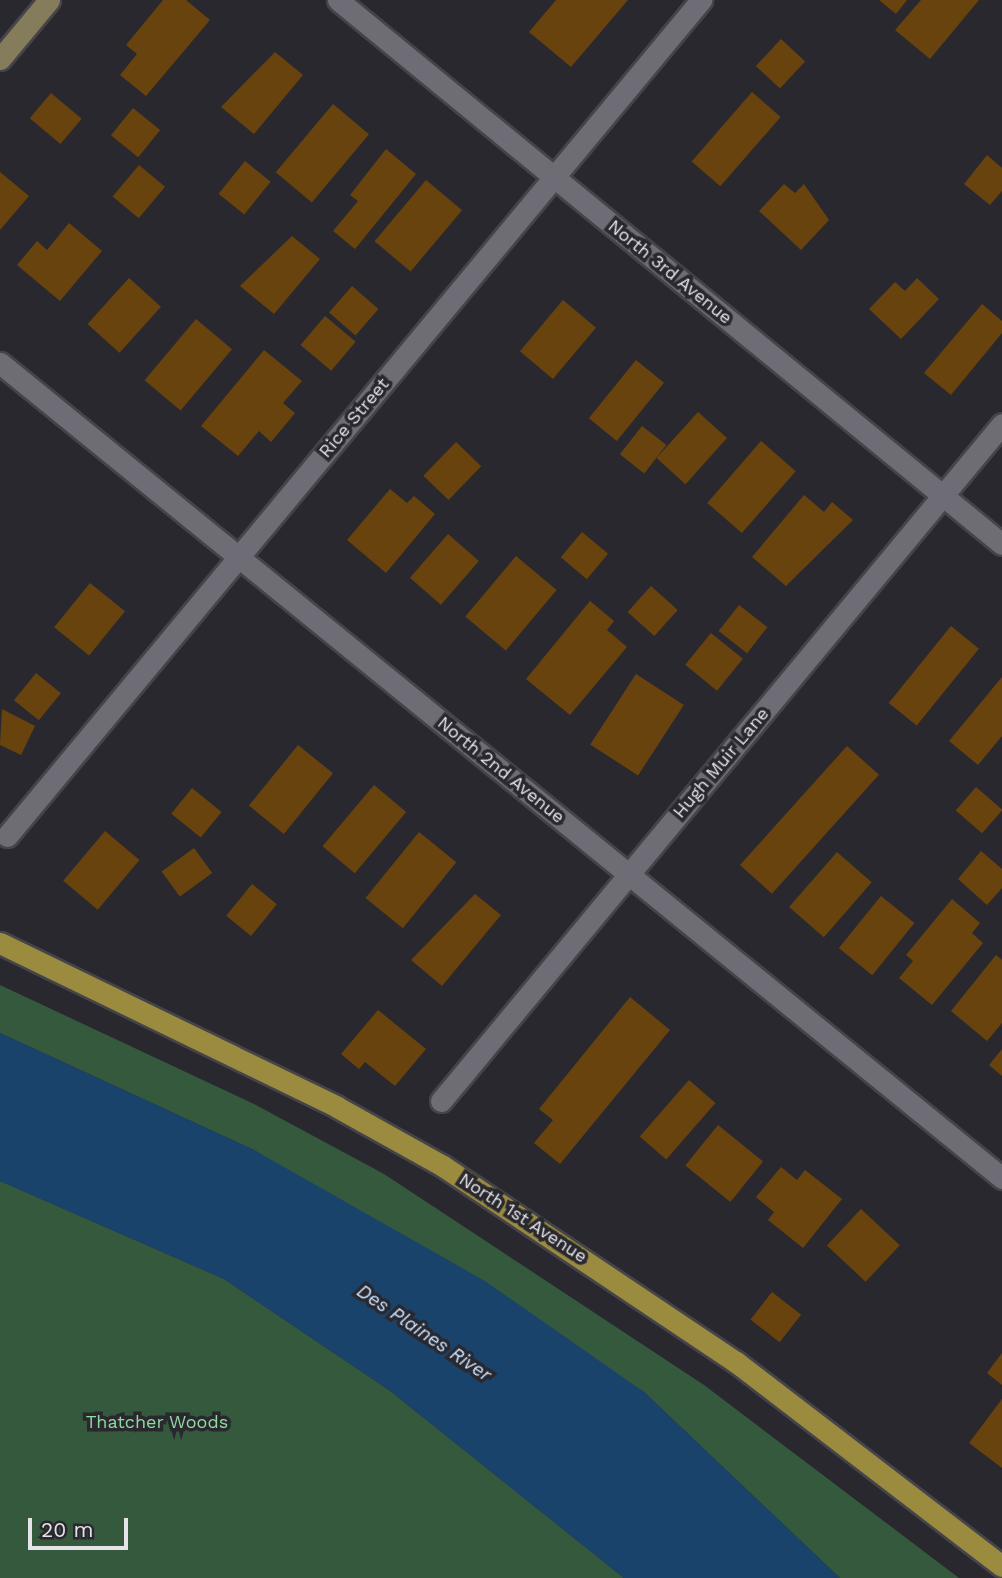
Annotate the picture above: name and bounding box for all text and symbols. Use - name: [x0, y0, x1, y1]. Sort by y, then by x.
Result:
- street label: North 3rd Avenue: [603, 215, 737, 329]
- street label: Rice Street: [314, 374, 394, 462]
- street label: Hugh Muir Lane: [668, 703, 774, 823]
- street label: North 2nd Avenue: [433, 712, 569, 828]
- street label: North 1st Avenue: [454, 1168, 592, 1268]
- water label: Des Plaines River: [352, 1280, 496, 1386]
- park label: Thatcher Woods: [85, 1411, 229, 1433]
- scale bar: [32, 1504, 131, 1548]
- text: 20 m: [41, 1517, 93, 1542]

